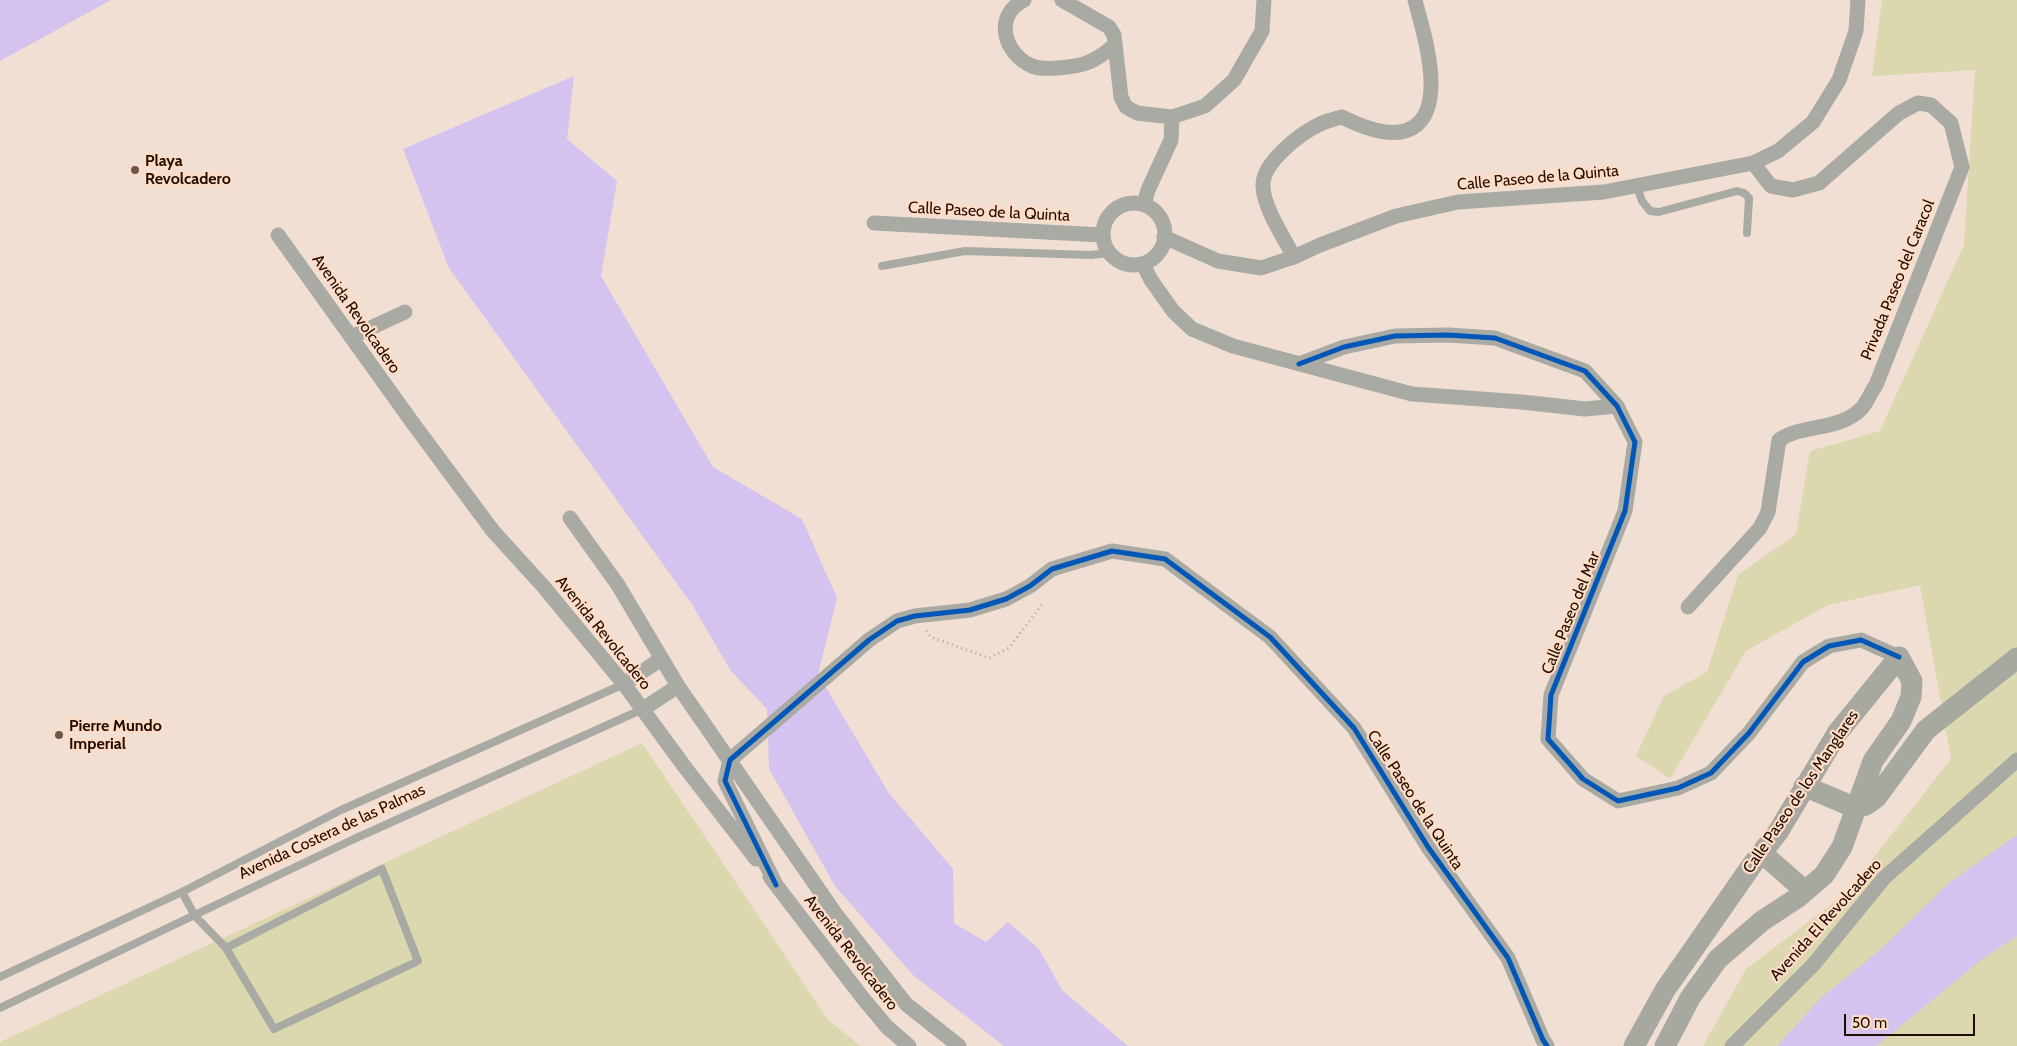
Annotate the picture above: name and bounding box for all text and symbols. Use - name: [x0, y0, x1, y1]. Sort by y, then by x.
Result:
- place label: Playa Revolcadero: [145, 151, 231, 189]
- street label: Calle Paseo de la Quinta: [1456, 161, 1620, 195]
- marker: Playa Revolcadero: [129, 164, 141, 176]
- street label: Privada Paseo del Caracol: [1857, 197, 1939, 363]
- street label: Calle Paseo de la Quinta: [907, 198, 1071, 226]
- street label: Avenida Revolcadero: [308, 251, 404, 377]
- street label: Calle Paseo del Mar: [1538, 549, 1604, 677]
- street label: Avenida Revolcadero: [551, 572, 655, 694]
- street label: Calle Paseo de los Manglares: [1739, 707, 1863, 877]
- place label: Pierre Mundo Imperial: [69, 716, 162, 754]
- street label: Calle Paseo de la Quinta: [1363, 727, 1467, 873]
- marker: Pierre Mundo Imperial: [53, 729, 65, 741]
- street label: Avenida Costera de las Palmas: [236, 780, 428, 884]
- street label: Avenida El Revolcadero: [1766, 855, 1886, 985]
- street label: Avenida Revolcadero: [800, 892, 902, 1014]
- scale bar: [1847, 1004, 1978, 1036]
- text: 50 m: [1852, 1014, 1887, 1032]

